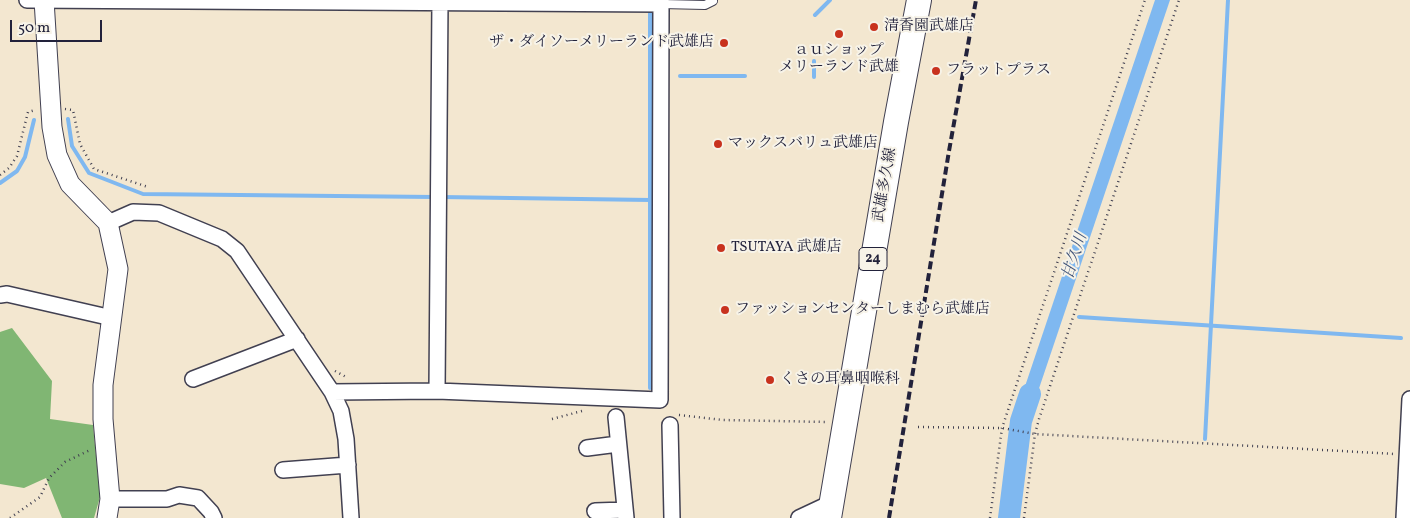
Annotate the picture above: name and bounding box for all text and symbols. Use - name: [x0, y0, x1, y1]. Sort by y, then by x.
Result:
- scale bar: [12, 10, 105, 42]
- text: 50 m: [18, 18, 50, 39]
- place label: 清香園武雄店: [884, 18, 974, 36]
- marker: 清香園武雄店: [868, 21, 880, 33]
- marker: ａｕショップ メリーランド武雄: [833, 28, 845, 40]
- place label: ザ・ダイソーメリーランド武雄店: [489, 34, 714, 52]
- marker: ザ・ダイソーメリーランド武雄店: [718, 37, 730, 49]
- place label: ａｕショップ メリーランド武雄: [779, 42, 899, 77]
- place label: フラットプラス: [946, 62, 1051, 80]
- marker: フラットプラス: [930, 65, 942, 77]
- place label: マックスバリュ武雄店: [728, 135, 878, 153]
- marker: マックスバリュ武雄店: [712, 138, 724, 150]
- street label: 武雄多久線: [871, 147, 901, 223]
- water label: 甘久川: [1059, 231, 1093, 283]
- place label: TSUTAYA 武雄店: [731, 239, 842, 257]
- marker: TSUTAYA 武雄店: [715, 242, 727, 254]
- road number: 24: [859, 248, 887, 270]
- place label: ファッションセンターしまむら武雄店: [735, 301, 990, 319]
- marker: ファッションセンターしまむら武雄店: [719, 304, 731, 316]
- place label: くさの耳鼻咽喉科: [780, 371, 900, 389]
- marker: くさの耳鼻咽喉科: [764, 374, 776, 386]

